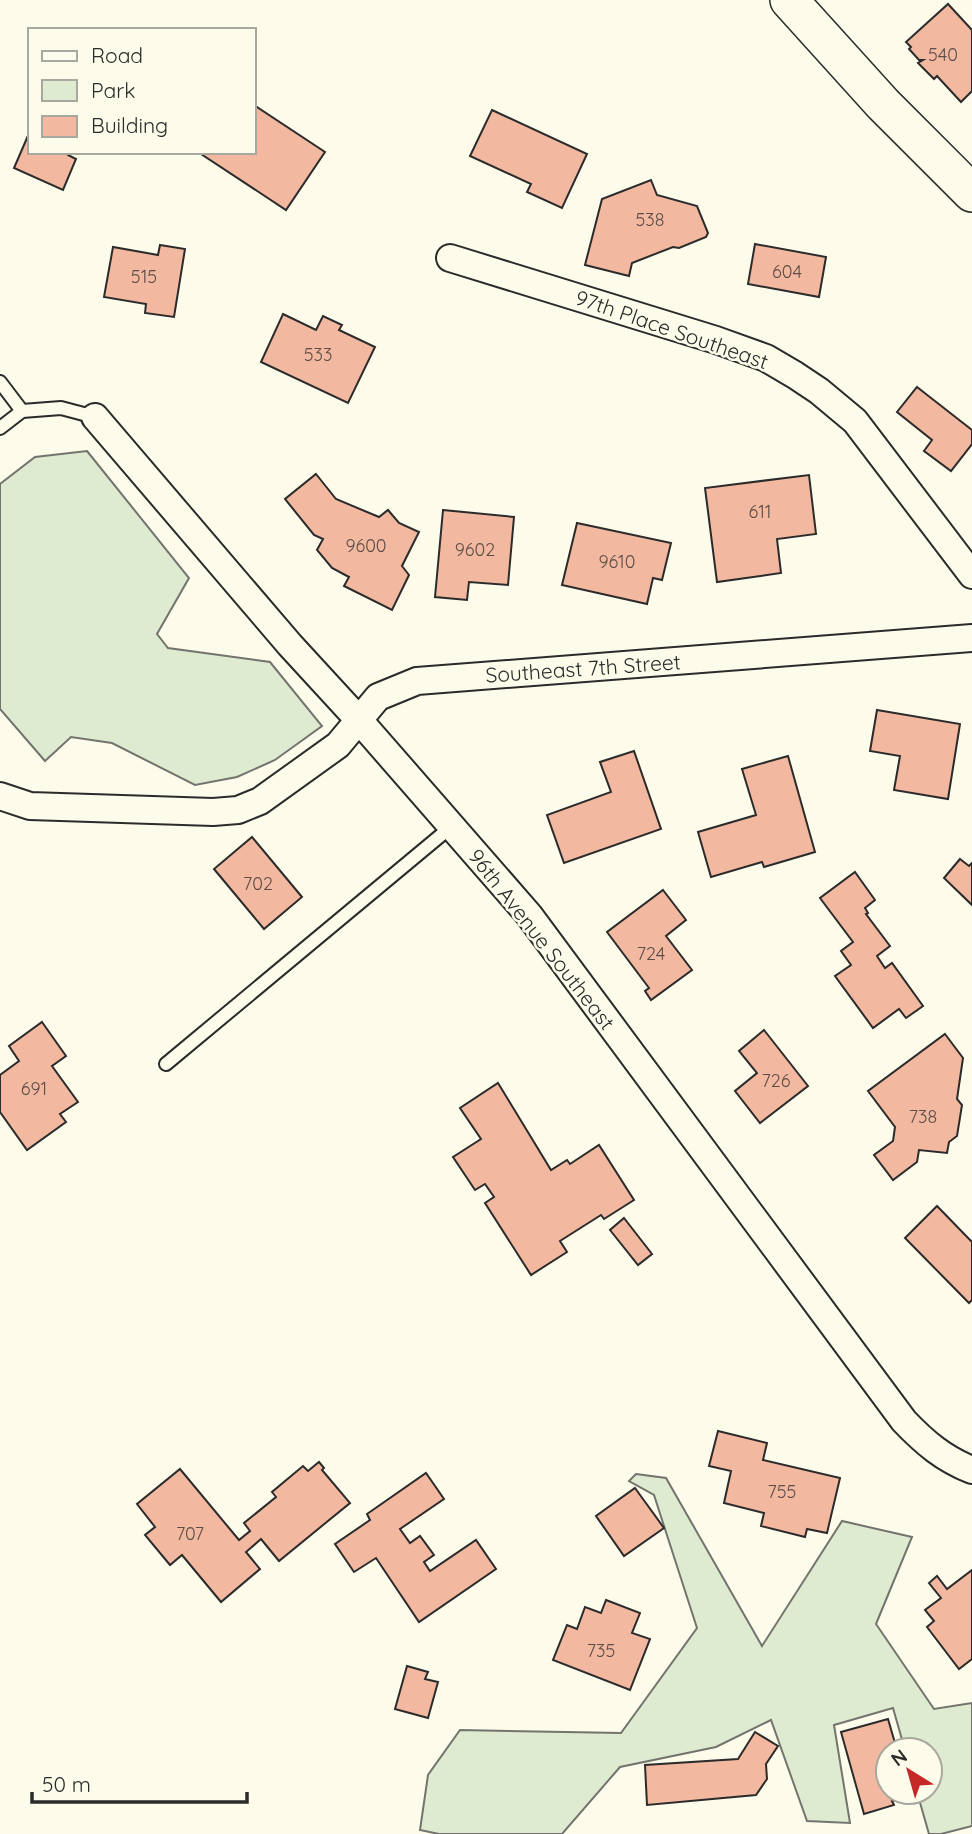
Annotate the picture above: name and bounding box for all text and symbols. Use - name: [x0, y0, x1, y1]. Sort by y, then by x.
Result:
- legend: [28, 28, 256, 154]
- text: Road: [91, 42, 143, 68]
- house number: 540: [928, 43, 958, 66]
- text: Park: [91, 77, 135, 103]
- text: Building: [91, 112, 168, 138]
- house number: 538: [636, 208, 664, 231]
- house number: 604: [772, 260, 802, 283]
- house number: 515: [131, 265, 157, 288]
- street label: 97th Place Southeast: [572, 284, 772, 374]
- house number: 533: [304, 343, 332, 366]
- house number: 611: [749, 500, 771, 523]
- house number: 9600: [345, 534, 387, 557]
- house number: 9602: [455, 538, 495, 561]
- house number: 9610: [598, 550, 636, 573]
- street label: Southeast 7th Street: [484, 648, 682, 688]
- street label: 96th Avenue Southeast: [463, 843, 621, 1035]
- house number: 702: [243, 872, 273, 895]
- house number: 724: [637, 942, 665, 965]
- house number: 726: [762, 1069, 791, 1092]
- house number: 691: [21, 1077, 47, 1100]
- house number: 738: [909, 1105, 937, 1128]
- house number: 755: [768, 1480, 796, 1503]
- house number: 707: [176, 1522, 204, 1545]
- house number: 735: [587, 1639, 615, 1662]
- north arrow: [874, 1736, 944, 1806]
- text: N: [886, 1744, 912, 1771]
- scale bar: [32, 1760, 247, 1804]
- text: 50 m: [42, 1771, 91, 1797]

